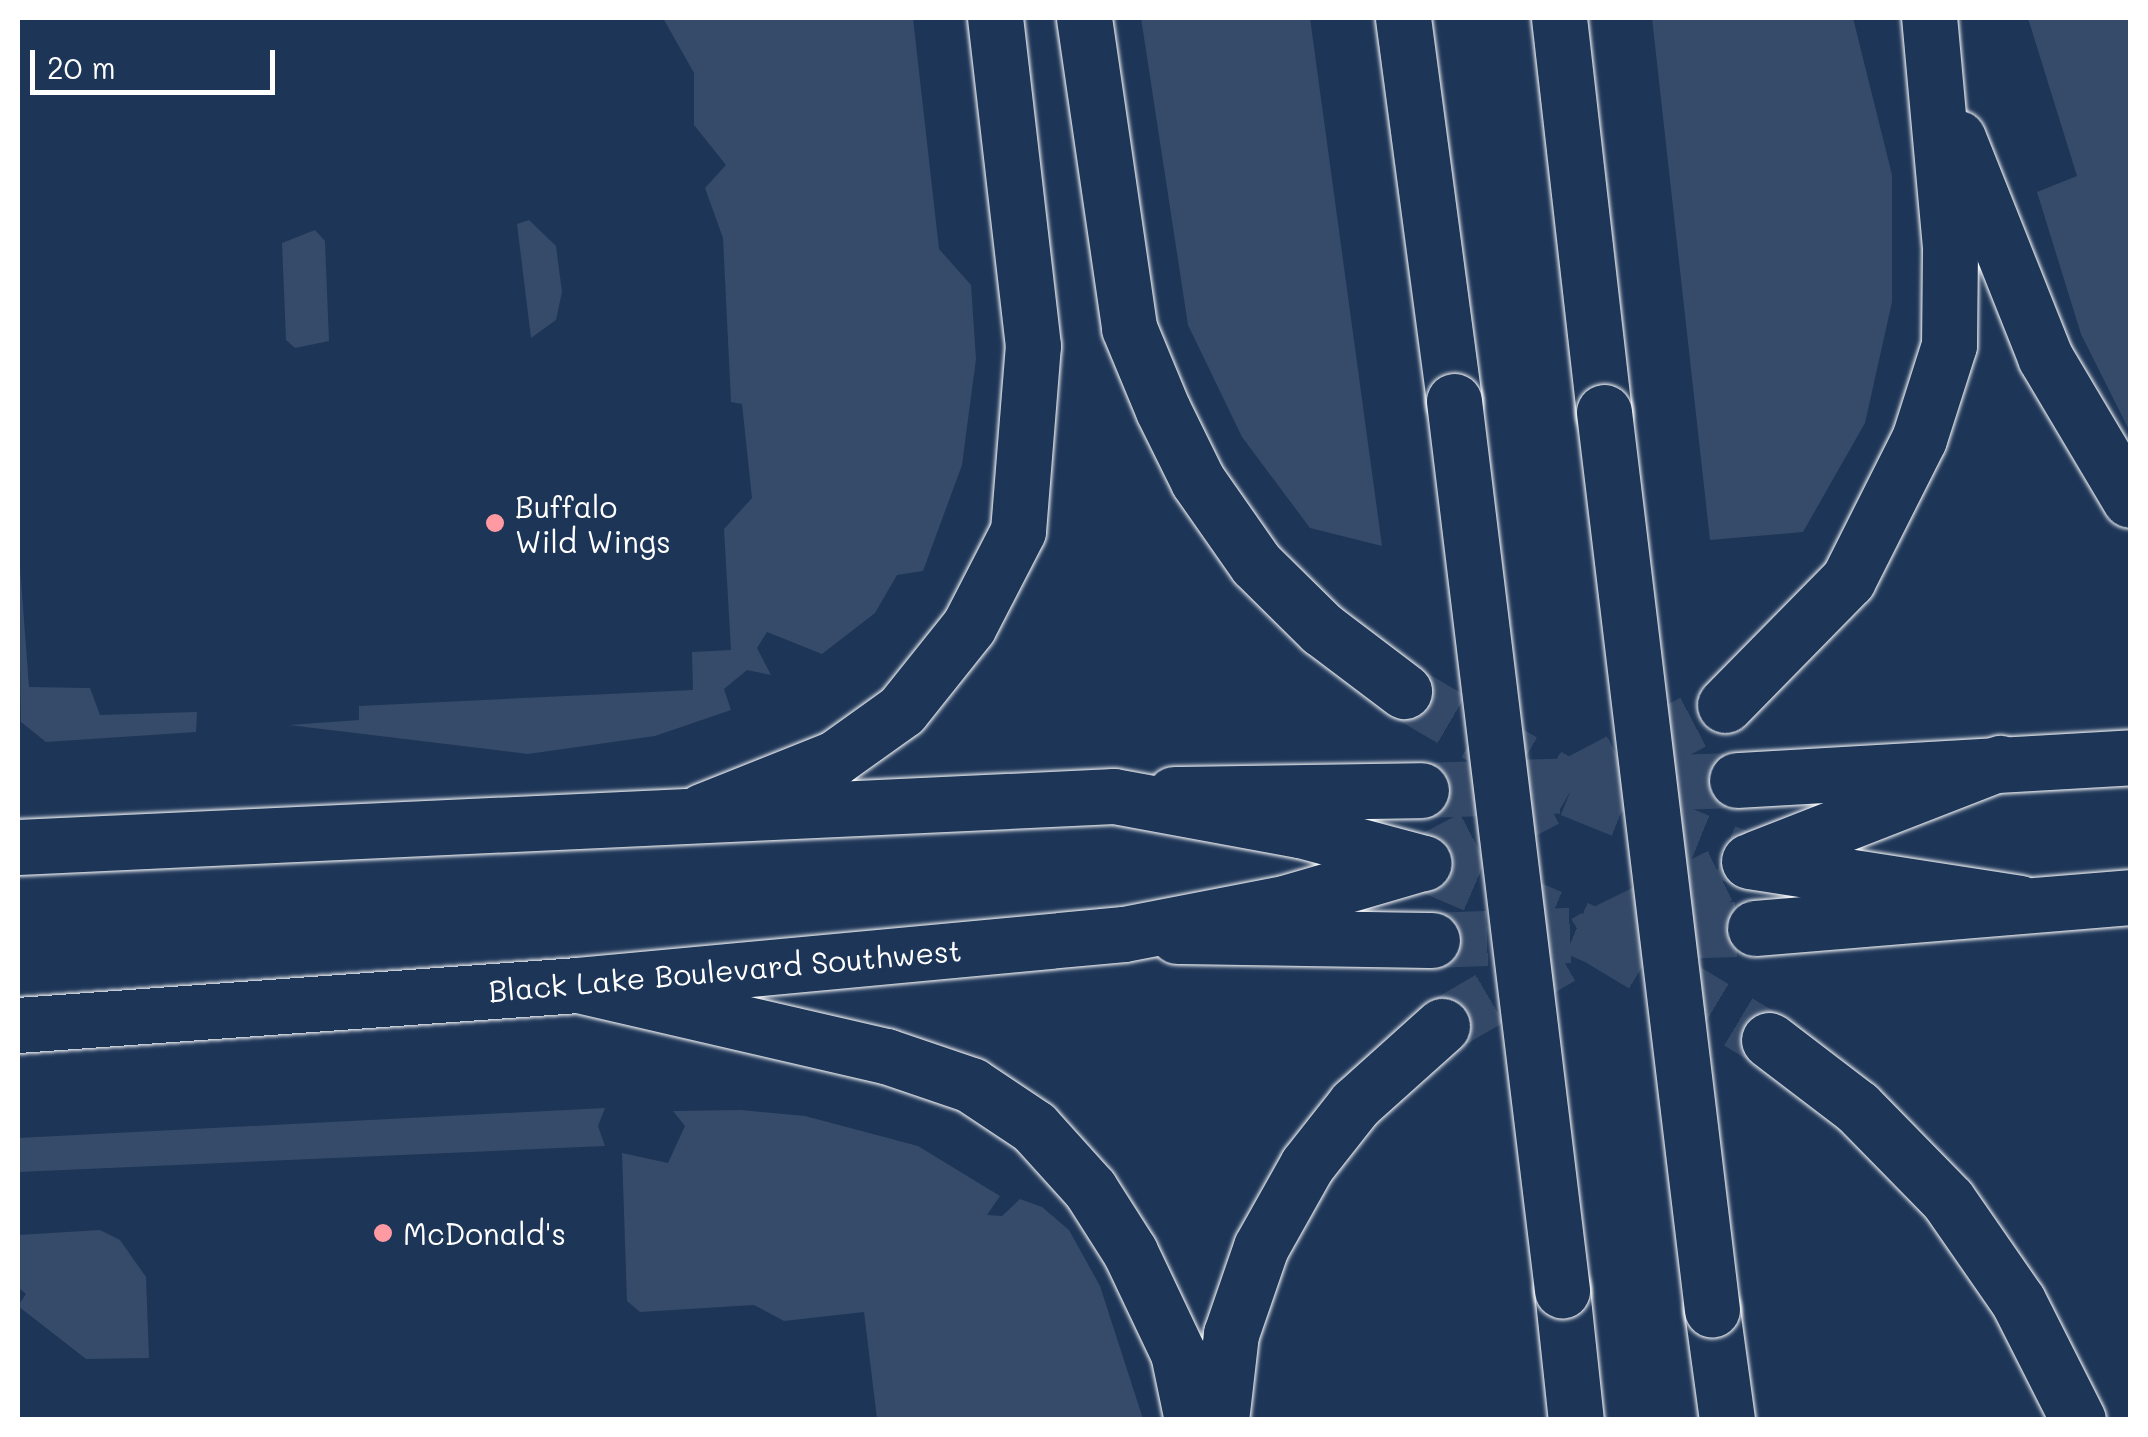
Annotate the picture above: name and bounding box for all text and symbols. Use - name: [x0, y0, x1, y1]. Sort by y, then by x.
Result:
- scale bar: [35, 30, 280, 92]
- text: 20 m: [47, 47, 116, 87]
- place label: Buffalo Wild Wings: [515, 488, 671, 558]
- marker: Buffalo Wild Wings: [484, 512, 506, 534]
- street label: Black Lake Boulevard Southwest: [487, 931, 963, 1009]
- place label: McDonald's: [403, 1215, 566, 1251]
- marker: McDonald's: [372, 1222, 394, 1244]

